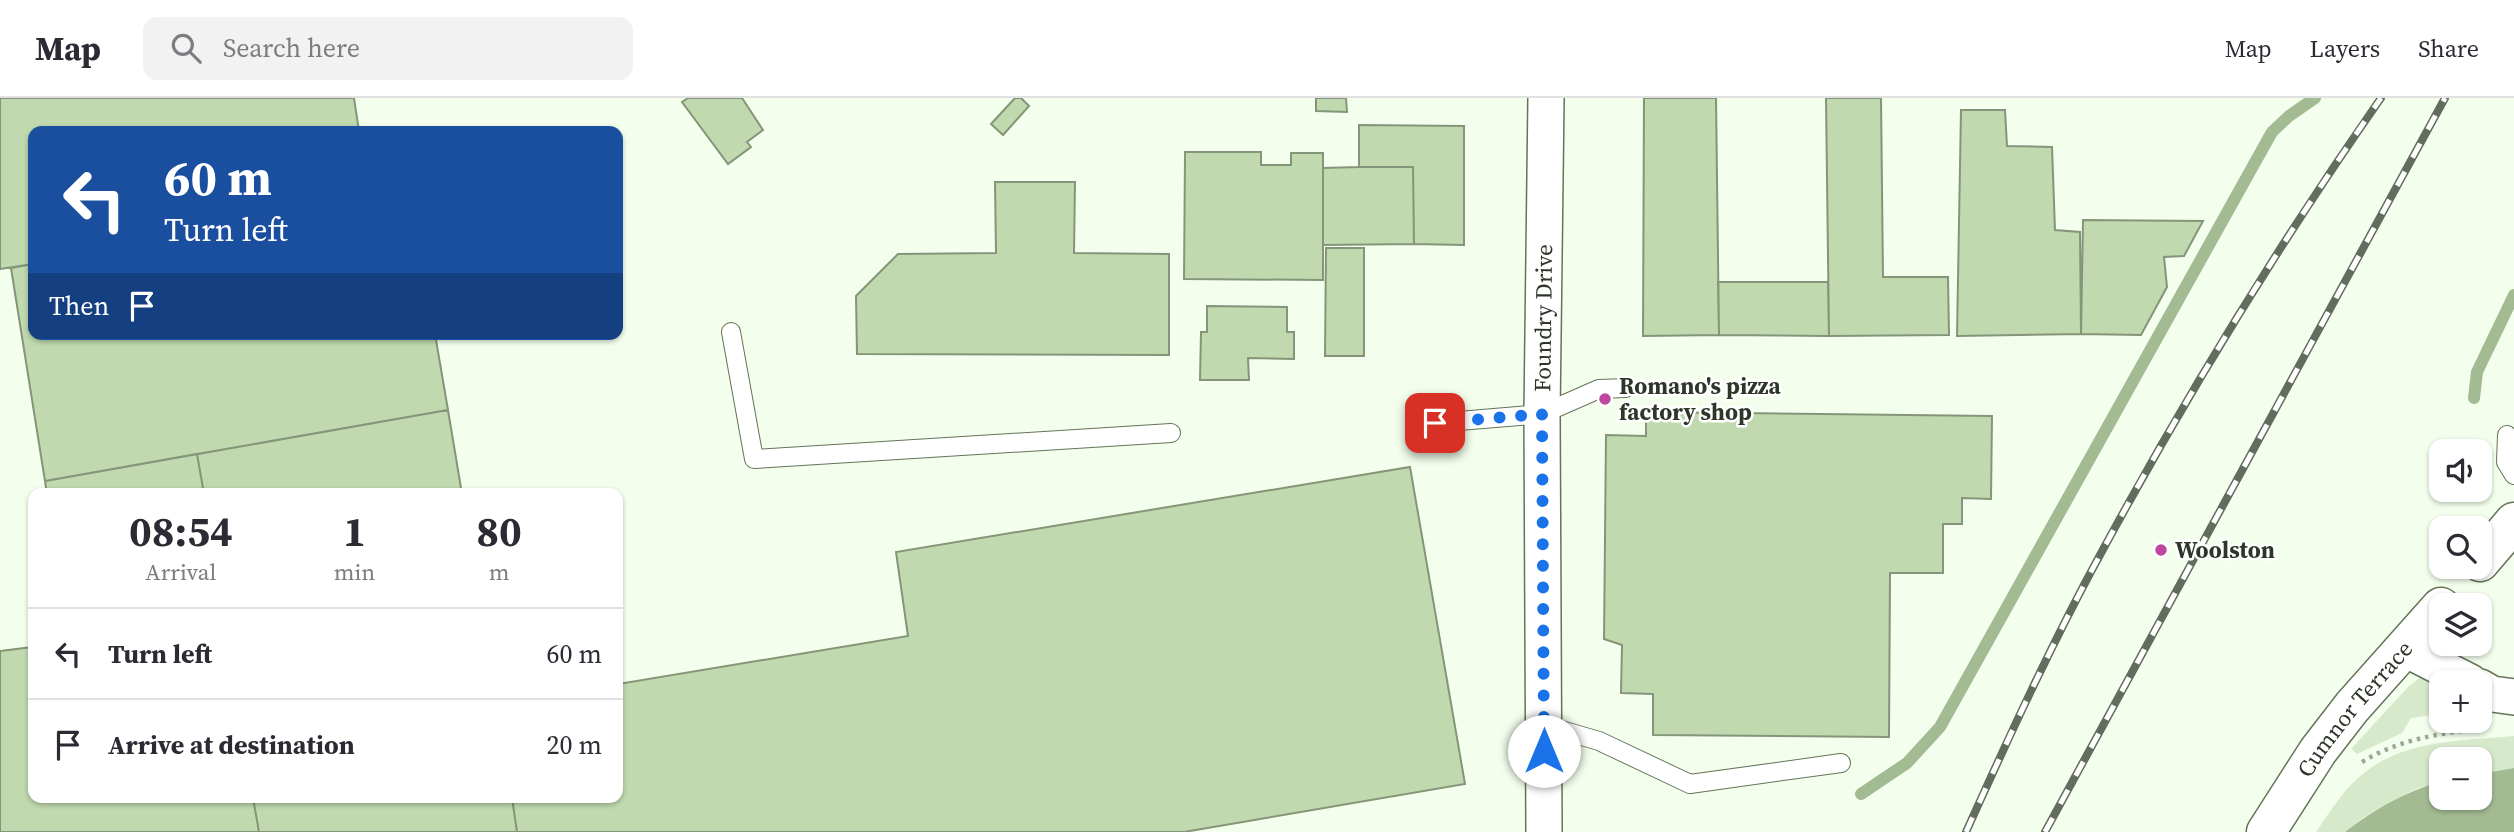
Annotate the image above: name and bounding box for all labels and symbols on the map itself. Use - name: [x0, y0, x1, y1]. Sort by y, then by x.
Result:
- street label: Foundry Drive: [1526, 244, 1560, 392]
- place label: Romano's pizza factory shop: [1619, 370, 1782, 428]
- marker: Romano's pizza factory shop: [1597, 391, 1613, 407]
- pin: [1405, 393, 1465, 453]
- place label: Woolston: [2175, 534, 2275, 566]
- marker: Woolston: [2153, 542, 2169, 558]
- street label: Cumnor Terrace: [2289, 634, 2420, 783]
- position arrow: [1507, 714, 1581, 788]

